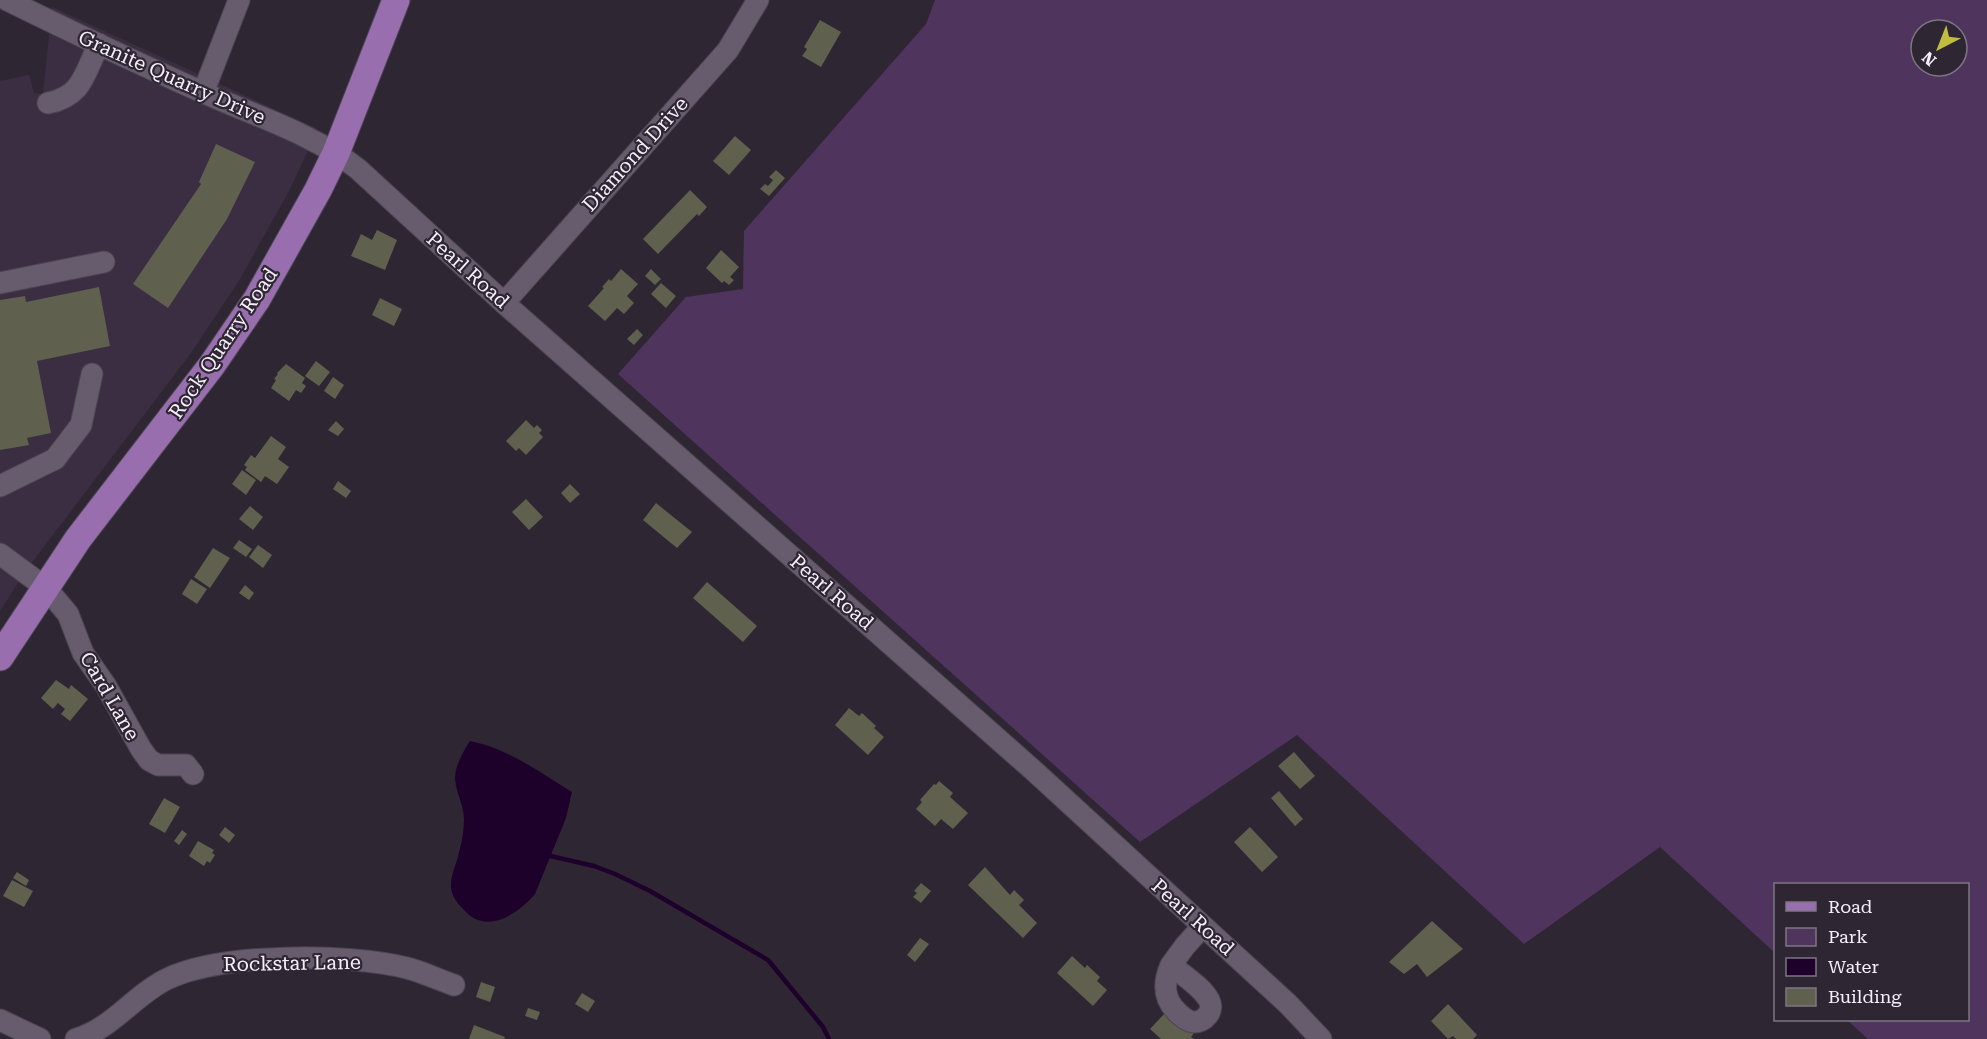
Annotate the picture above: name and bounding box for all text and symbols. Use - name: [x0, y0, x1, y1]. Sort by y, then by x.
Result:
- north arrow: [1909, 18, 1969, 78]
- street label: Granite Quarry Drive: [75, 25, 269, 129]
- text: N: [1918, 48, 1940, 70]
- street label: Diamond Drive: [577, 92, 693, 216]
- street label: Pearl Road: [422, 227, 514, 313]
- street label: Rock Quarry Road: [164, 263, 282, 423]
- street label: Pearl Road: [785, 549, 879, 635]
- street label: Card Lane: [75, 647, 145, 745]
- street label: Pearl Road: [1147, 874, 1239, 960]
- legend: [1774, 883, 1969, 1021]
- text: Road: [1828, 896, 1873, 917]
- text: Park: [1828, 926, 1868, 947]
- street label: Rockstar Lane: [223, 950, 361, 976]
- text: Water: [1828, 956, 1879, 977]
- text: Building: [1828, 986, 1902, 1007]

